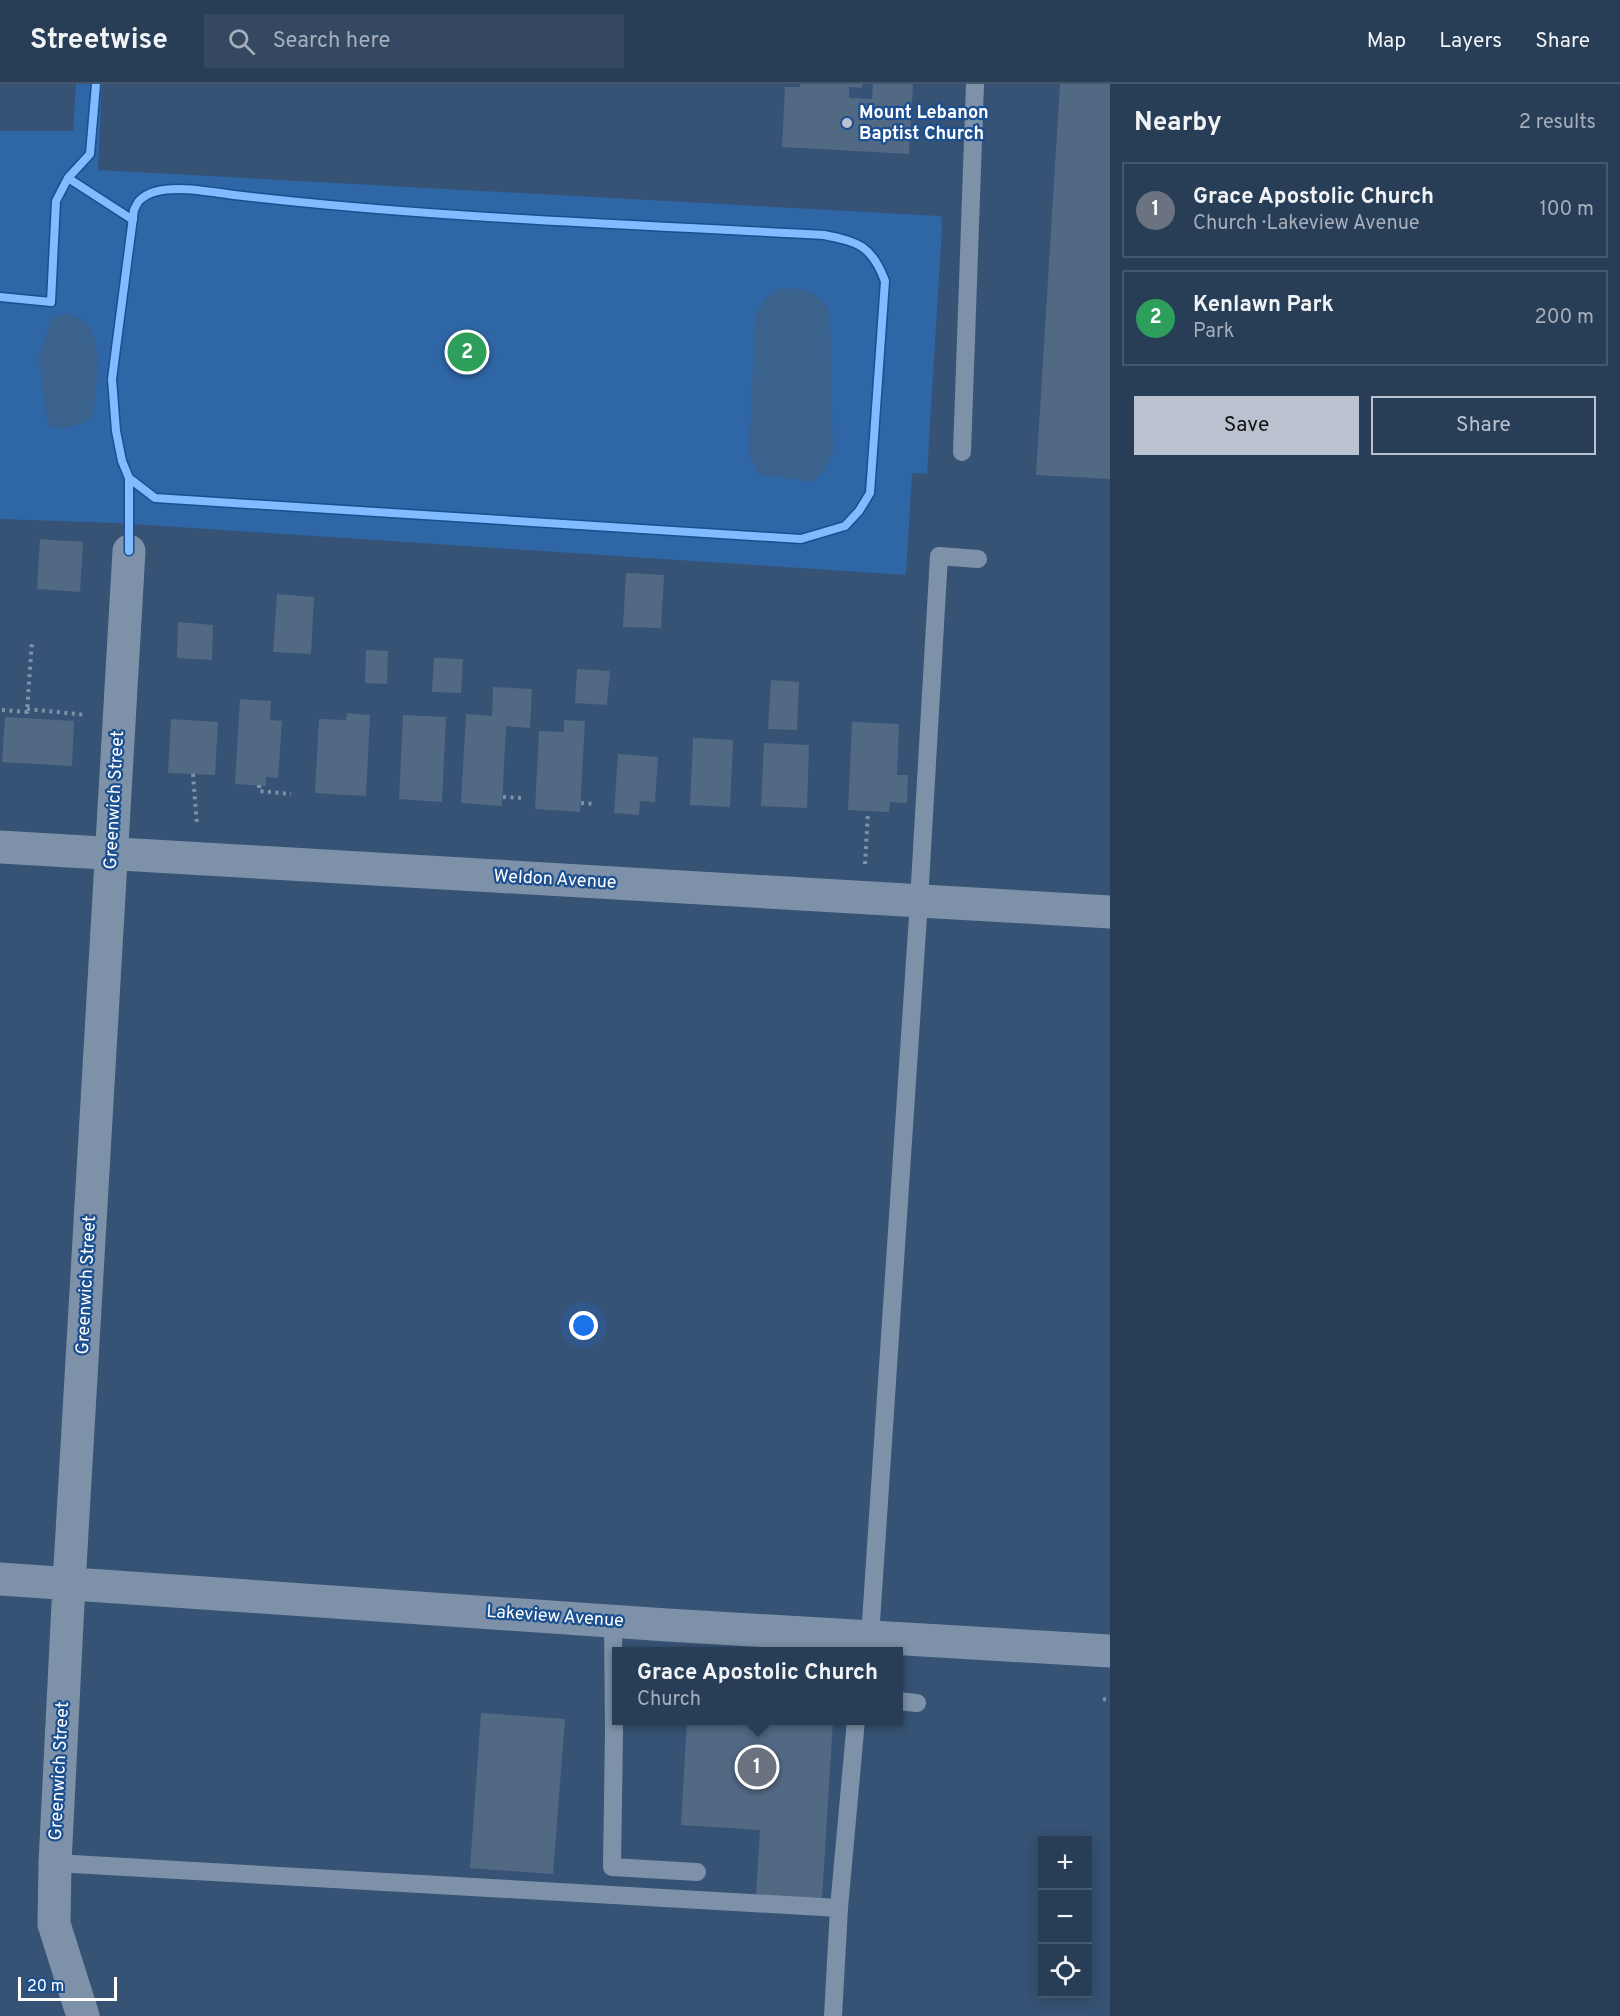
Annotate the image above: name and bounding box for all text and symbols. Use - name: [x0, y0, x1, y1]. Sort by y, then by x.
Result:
- search box: [204, 14, 624, 68]
- text: Streetwise: [30, 23, 168, 59]
- icon: search: [225, 25, 258, 58]
- text: Search here: [273, 28, 390, 55]
- text: Map: [1367, 28, 1406, 55]
- text: Layers: [1439, 28, 1502, 55]
- text: Share: [1535, 28, 1590, 55]
- place label: Mount Lebanon Baptist Church: [859, 102, 989, 146]
- text: Nearby: [1134, 107, 1222, 140]
- text: 2 results: [1519, 110, 1596, 136]
- marker: Mount Lebanon Baptist Church: [840, 116, 854, 130]
- text: Grace Apostolic Church: [1193, 184, 1434, 211]
- text: 1: [1152, 197, 1160, 223]
- text: 100 m: [1539, 197, 1594, 223]
- text: Church · Lakeview Avenue: [1193, 211, 1420, 237]
- text: Kenlawn Park: [1193, 292, 1334, 319]
- text: 2: [1149, 305, 1162, 331]
- text: 200 m: [1535, 305, 1594, 331]
- text: Park: [1193, 319, 1234, 345]
- pin: 2: [448, 330, 486, 374]
- button: Save: [1134, 396, 1359, 455]
- button: Share: [1371, 396, 1596, 455]
- street label: Greenwich Street: [100, 730, 130, 870]
- street label: Weldon Avenue: [493, 865, 617, 895]
- street label: Greenwich Street: [72, 1215, 102, 1355]
- your location: [569, 1311, 598, 1340]
- street label: Lakeview Avenue: [485, 1601, 625, 1633]
- popup: [612, 1647, 903, 1725]
- text: Grace Apostolic Church: [637, 1660, 878, 1687]
- text: Church: [637, 1687, 701, 1713]
- street label: Greenwich Street: [45, 1701, 75, 1841]
- pin: 1: [738, 1744, 777, 1790]
- map controls: [1038, 1836, 1092, 1998]
- button: +: [1038, 1836, 1092, 1890]
- button: −: [1038, 1890, 1092, 1944]
- button: locate: [1038, 1944, 1092, 1998]
- scale bar: [18, 1974, 117, 2002]
- text: 20 m: [27, 1977, 64, 1997]

